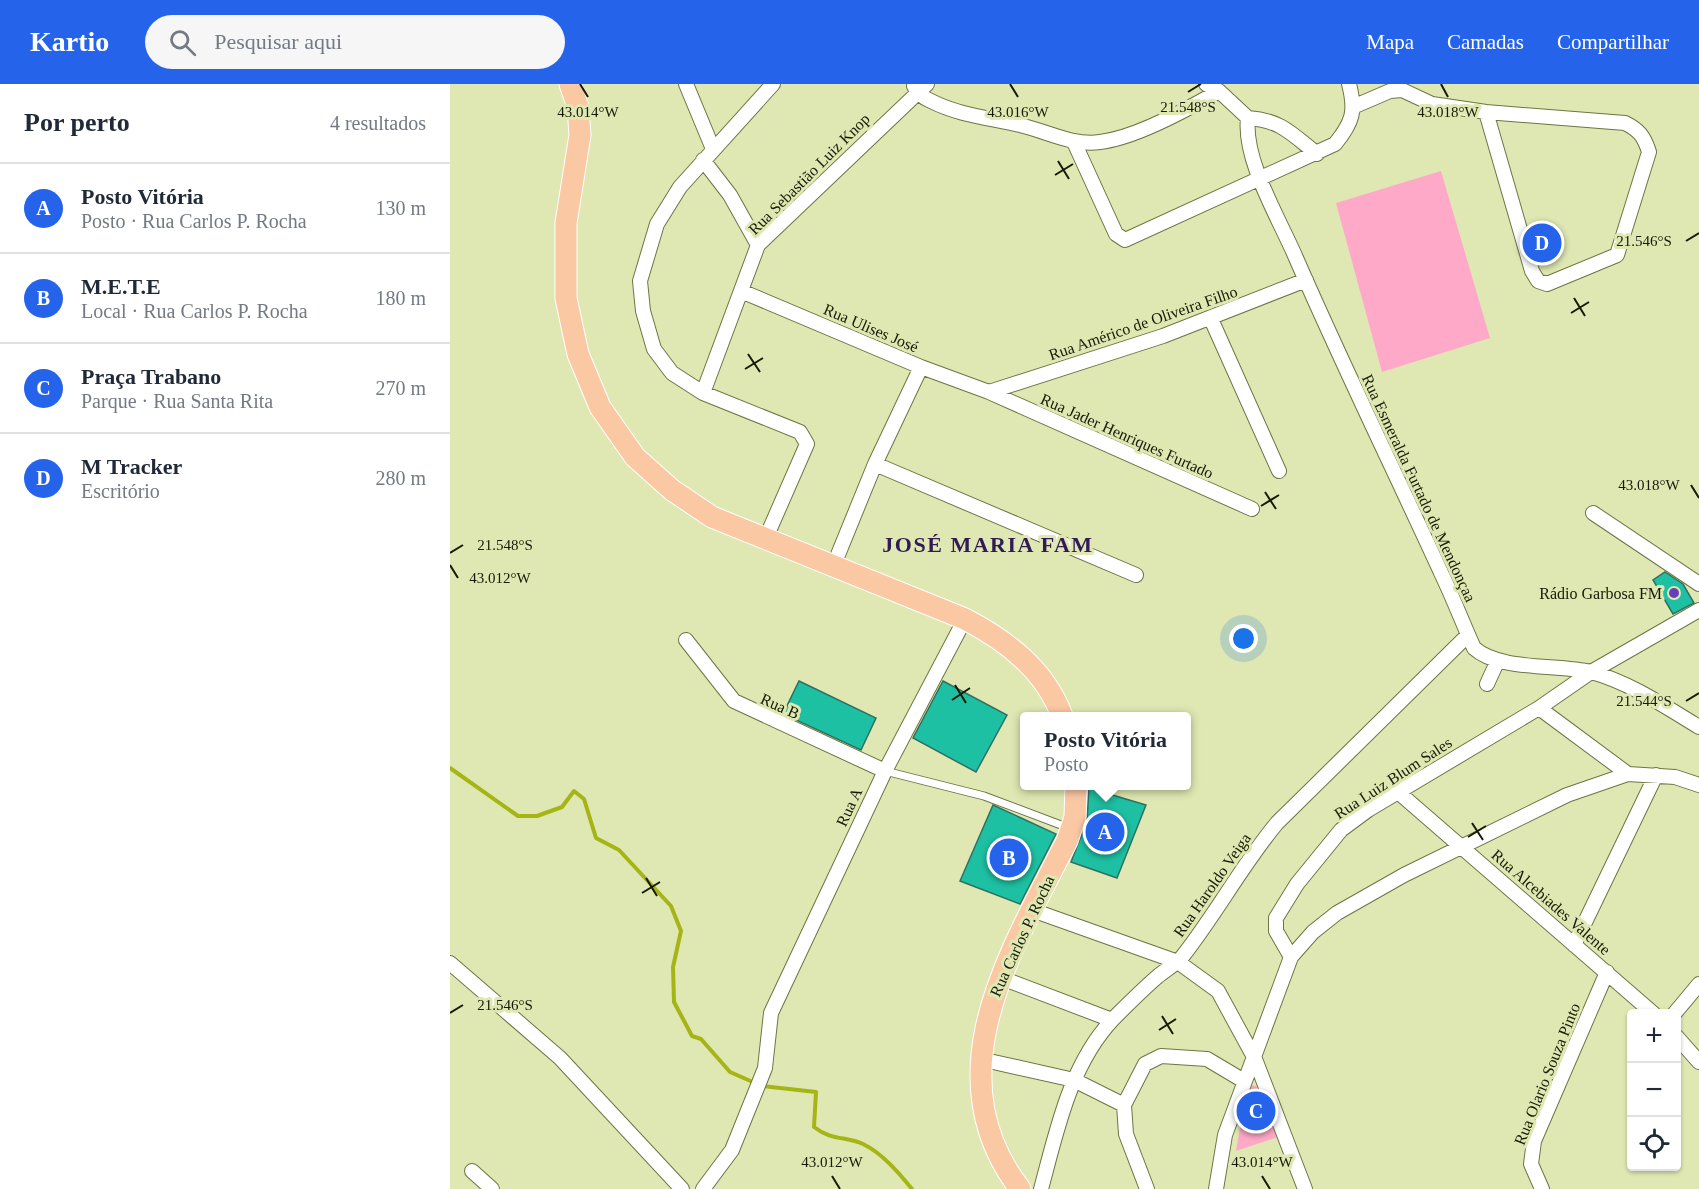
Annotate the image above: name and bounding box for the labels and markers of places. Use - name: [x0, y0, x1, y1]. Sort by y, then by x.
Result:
- pin: D: [1522, 220, 1562, 266]
- place label: Rádio Garbosa FM: [1539, 585, 1662, 602]
- marker: Rádio Garbosa FM: [1667, 586, 1681, 600]
- pin: A: [1086, 810, 1124, 855]
- pin: B: [990, 836, 1028, 880]
- pin: C: [1236, 1088, 1276, 1134]

